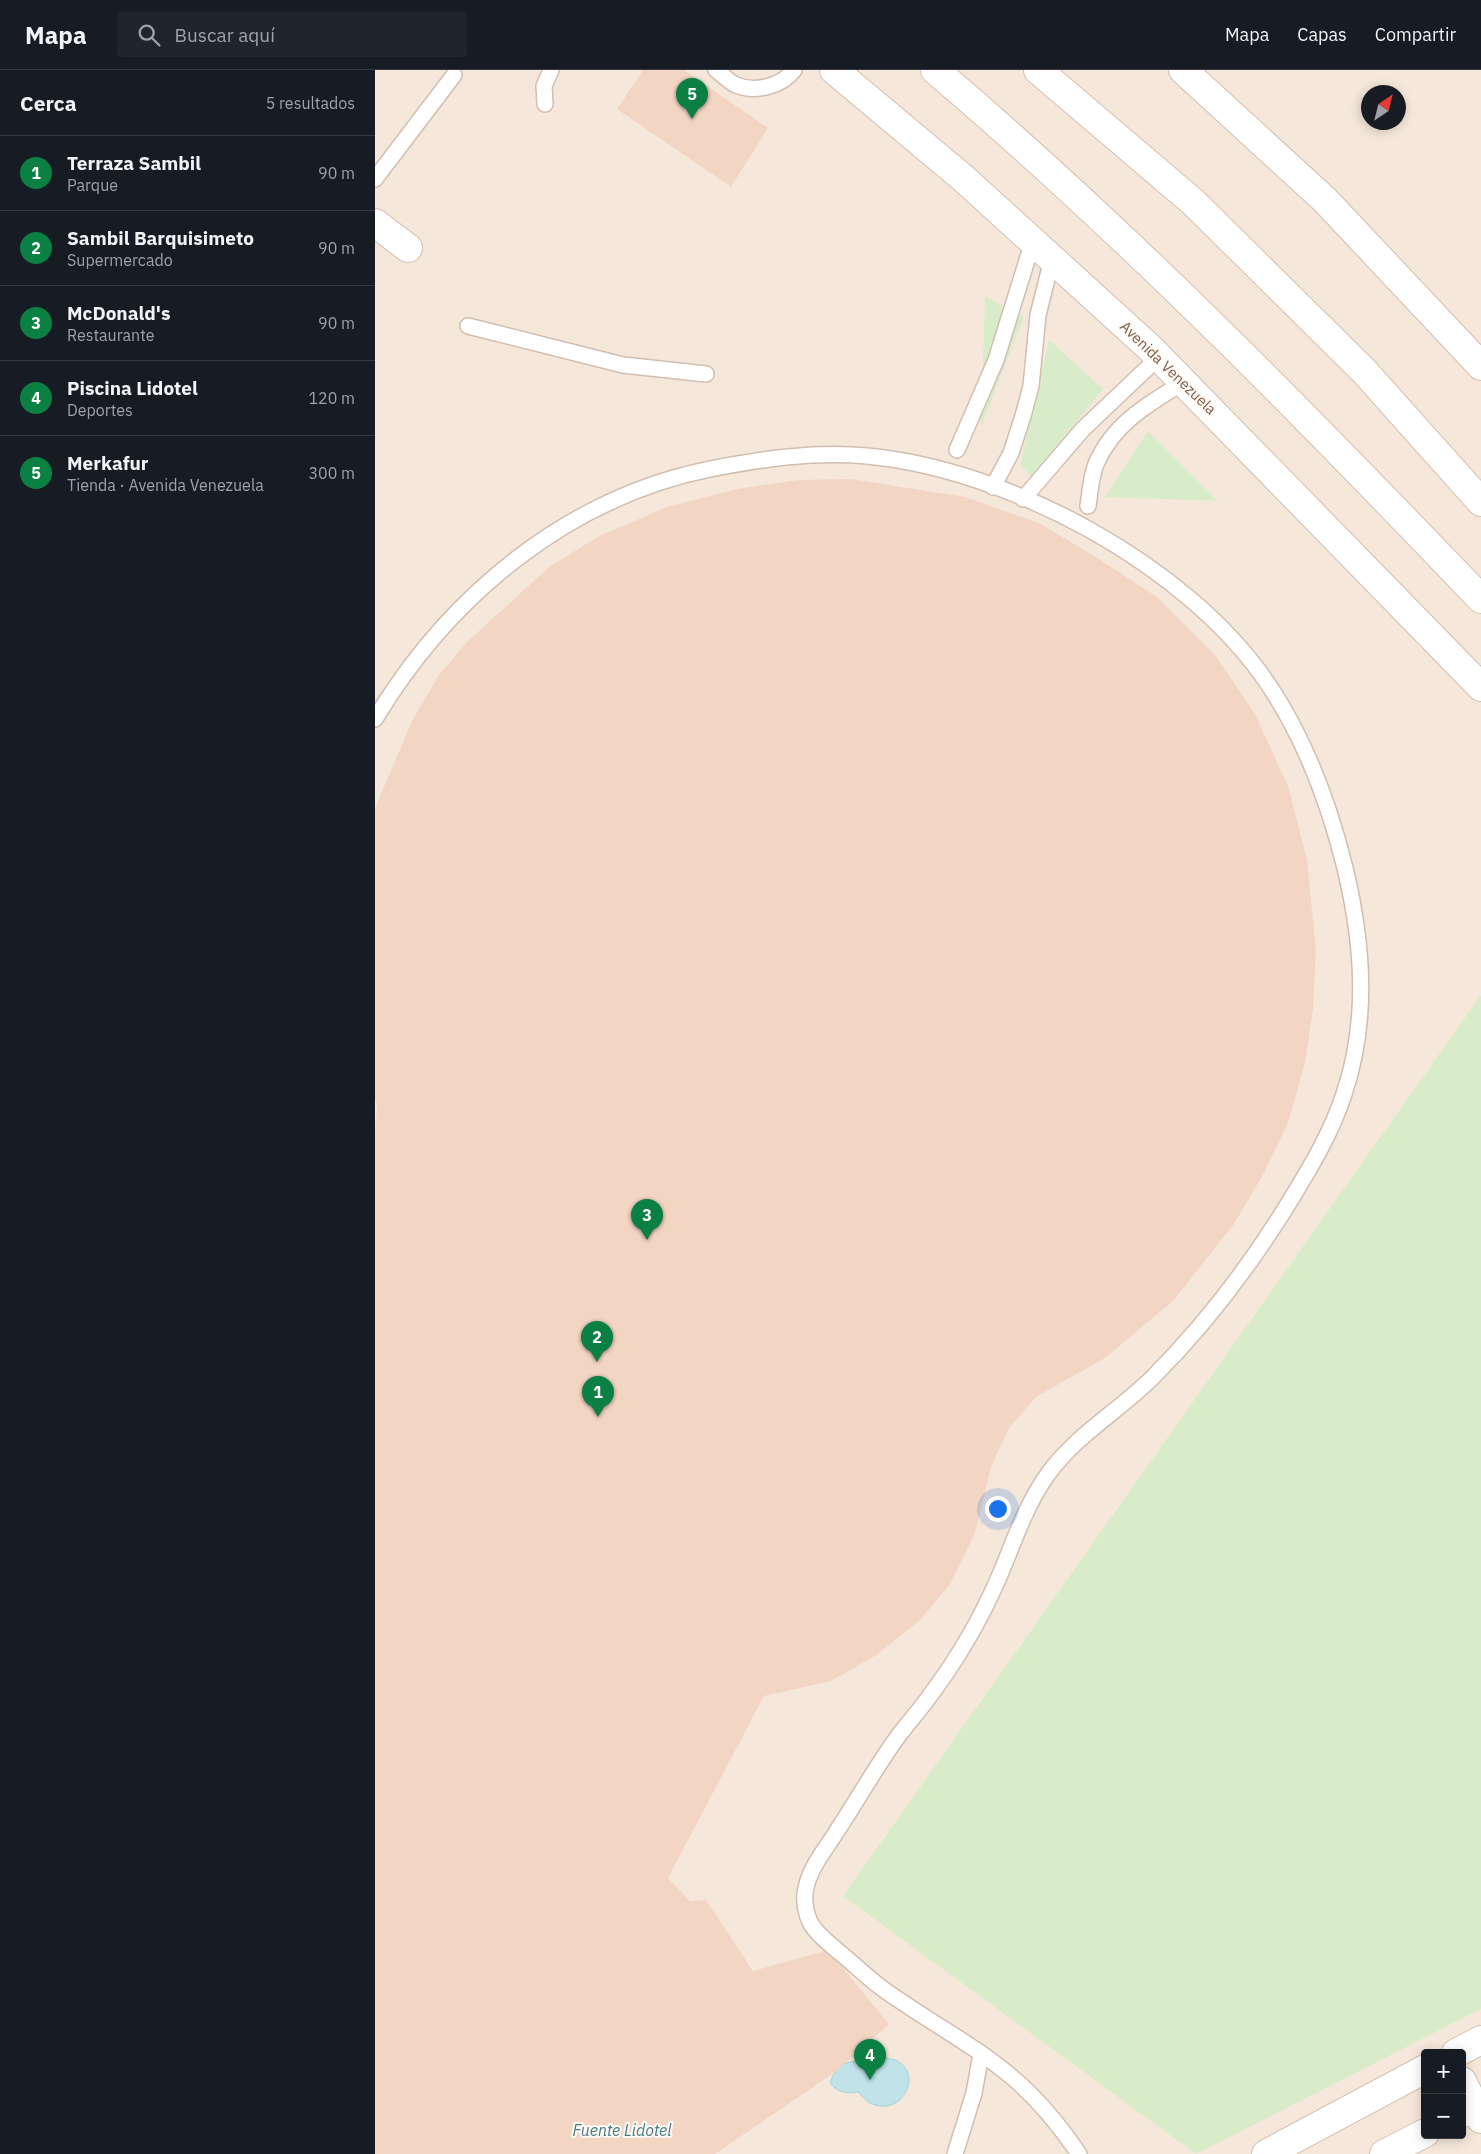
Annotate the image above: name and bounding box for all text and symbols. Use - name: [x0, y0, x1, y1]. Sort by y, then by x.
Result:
- search box: [117, 12, 467, 57]
- text: Mapa: [25, 19, 87, 51]
- icon: search: [135, 21, 163, 49]
- text: Buscar aquí: [175, 23, 275, 47]
- text: Mapa: [1225, 23, 1269, 46]
- text: Capas: [1297, 23, 1347, 46]
- text: Compartir: [1375, 23, 1456, 46]
- pin: 5: [676, 78, 708, 119]
- north arrow: [1361, 85, 1406, 130]
- text: Cerca: [20, 89, 77, 117]
- text: 5 resultados: [266, 93, 355, 113]
- text: Terraza Sambil: [67, 151, 201, 175]
- text: 1: [31, 163, 41, 183]
- text: 90 m: [318, 163, 355, 183]
- text: Parque: [67, 175, 118, 195]
- text: Sambil Barquisimeto: [67, 226, 254, 250]
- text: 2: [31, 238, 41, 258]
- text: 90 m: [318, 238, 355, 258]
- text: Supermercado: [67, 250, 173, 270]
- text: McDonald's: [67, 301, 170, 325]
- text: 3: [31, 313, 41, 333]
- text: 90 m: [318, 313, 355, 333]
- street label: Avenida Venezuela: [1116, 317, 1221, 418]
- text: Restaurante: [67, 325, 155, 345]
- text: Piscina Lidotel: [67, 376, 198, 400]
- text: 4: [31, 388, 41, 408]
- text: 120 m: [308, 388, 355, 408]
- text: Deportes: [67, 400, 133, 420]
- text: Merkafur: [67, 451, 149, 475]
- text: 5: [31, 463, 41, 483]
- text: 300 m: [308, 463, 355, 483]
- text: Tienda · Avenida Venezuela: [67, 475, 264, 495]
- pin: 3: [631, 1199, 663, 1240]
- pin: 2: [581, 1321, 613, 1362]
- pin: 1: [582, 1376, 614, 1417]
- your location: [985, 1496, 1011, 1522]
- pin: 4: [854, 2039, 886, 2080]
- map controls: [1421, 2049, 1466, 2139]
- button: +: [1421, 2049, 1466, 2094]
- button: −: [1421, 2094, 1466, 2139]
- water label: Fuente Lidotel: [572, 2120, 672, 2140]

